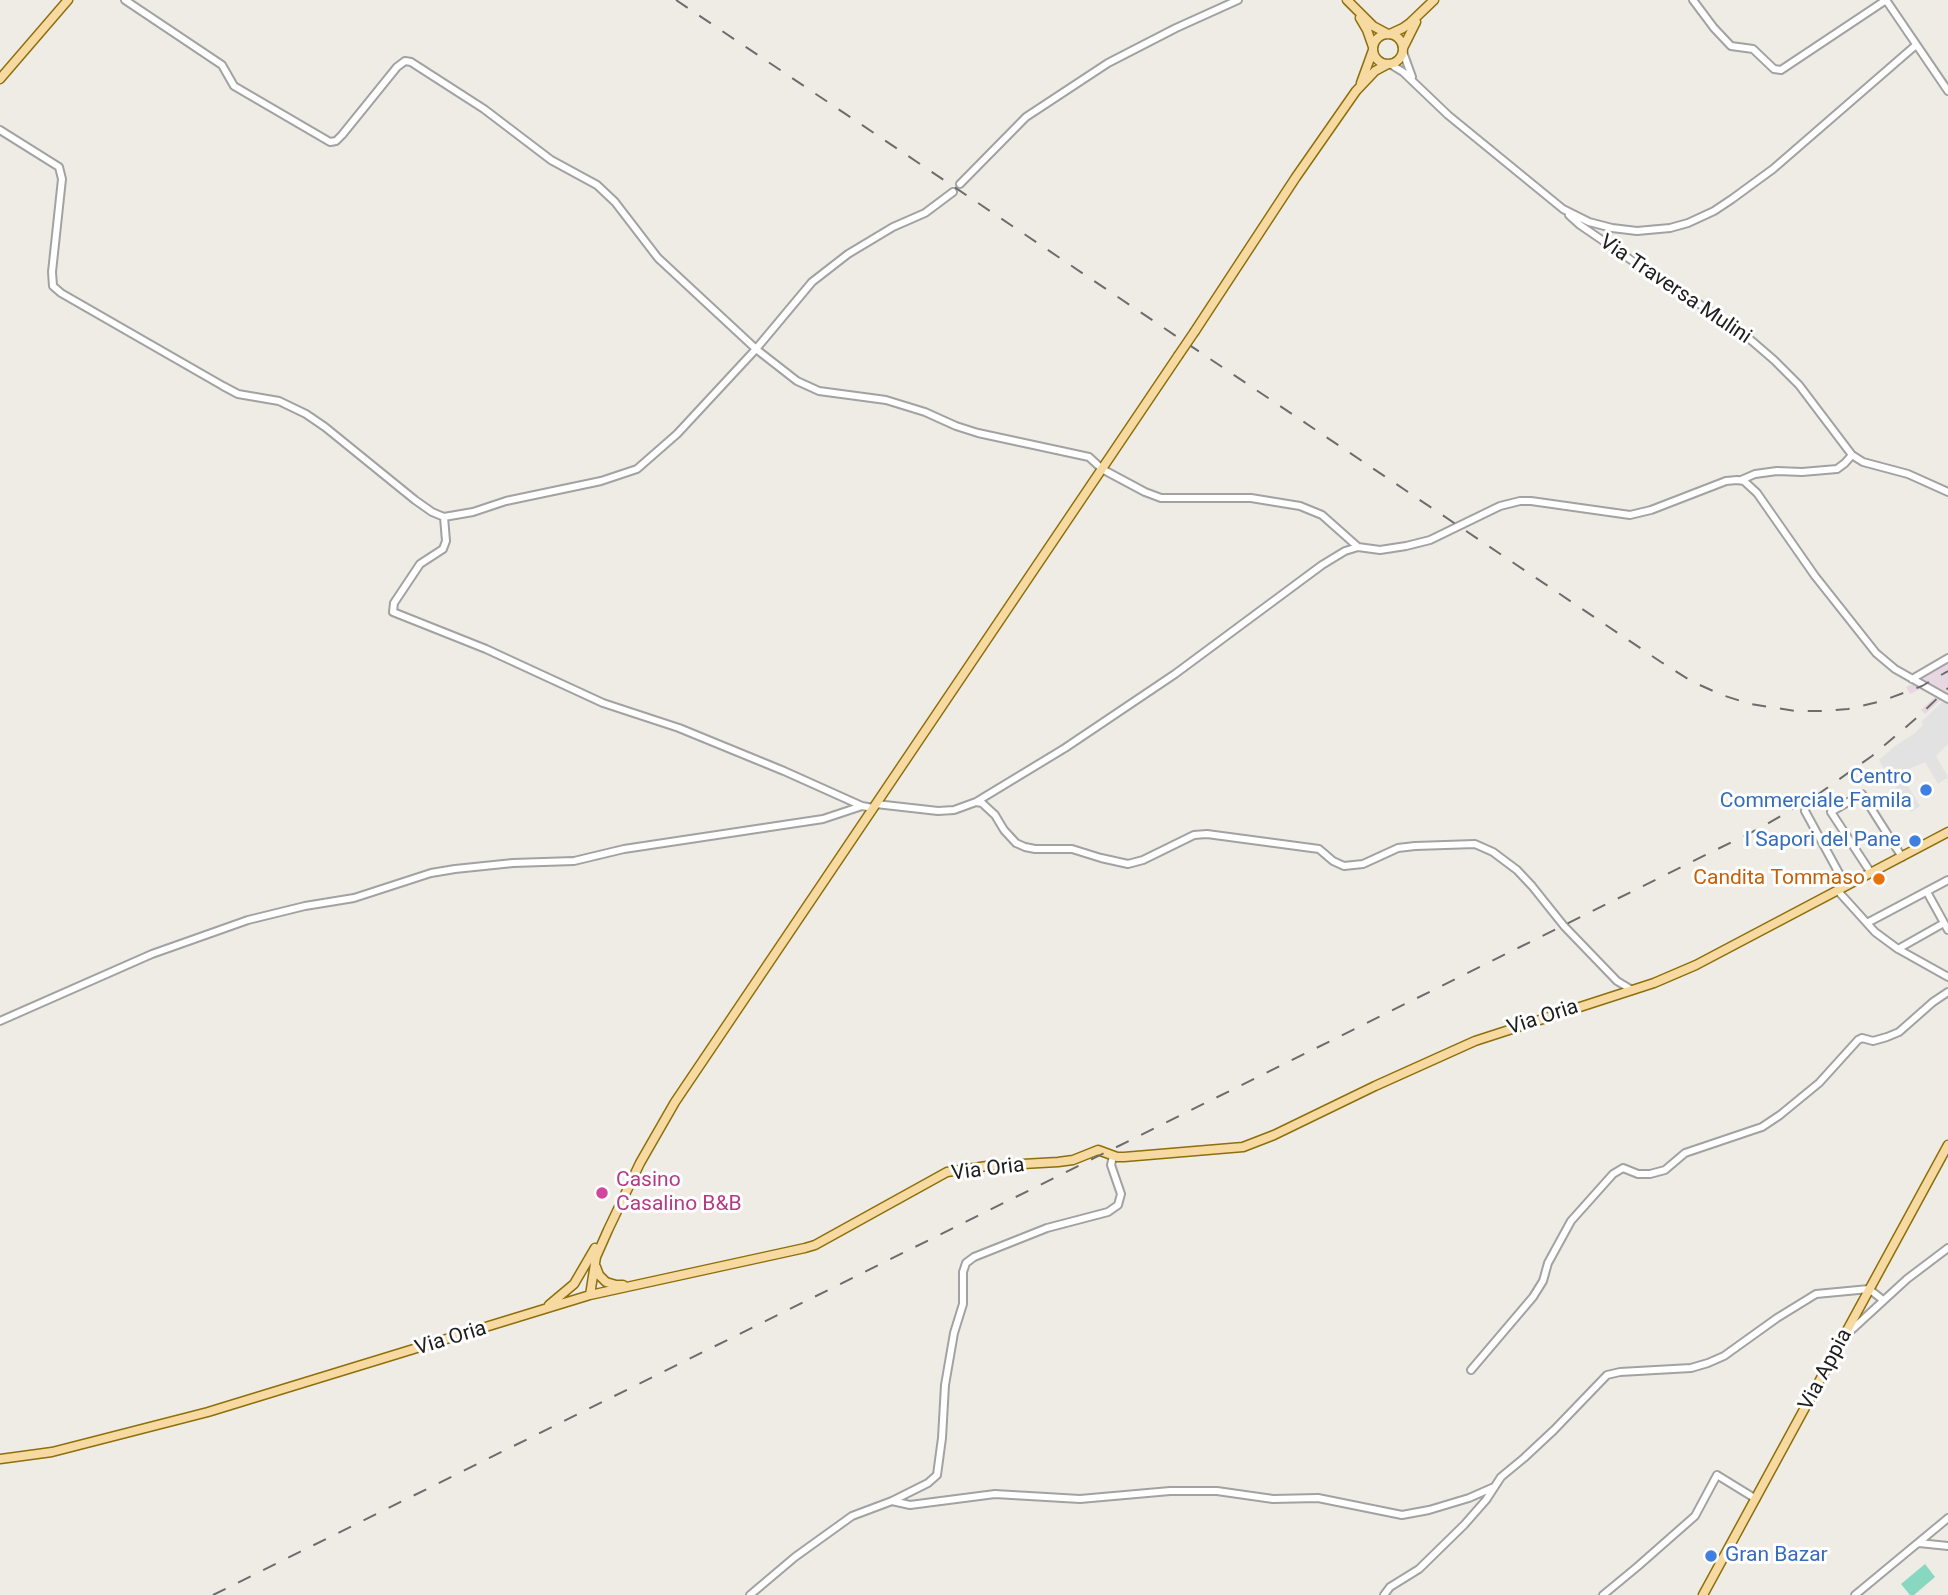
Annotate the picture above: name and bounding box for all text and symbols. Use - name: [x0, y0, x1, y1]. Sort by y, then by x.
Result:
- street label: Via Traversa Mulini: [1594, 230, 1756, 350]
- place label: Centro Commerciale Famila: [1720, 765, 1912, 815]
- marker: Centro Commerciale Famila: [1918, 782, 1934, 798]
- place label: I Sapori del Pane: [1744, 828, 1901, 854]
- marker: I Sapori del Pane: [1907, 833, 1923, 849]
- place label: Candita Tommaso: [1693, 866, 1865, 892]
- marker: Candita Tommaso: [1871, 871, 1887, 887]
- street label: Via Oria: [1504, 995, 1582, 1041]
- street label: Via Oria: [950, 1153, 1026, 1187]
- place label: Casino Casalino B&B: [616, 1168, 742, 1218]
- marker: Casino Casalino B&B: [594, 1185, 610, 1201]
- street label: Via Oria: [412, 1316, 490, 1362]
- street label: Via Appia: [1794, 1325, 1858, 1415]
- place label: Gran Bazar: [1725, 1543, 1828, 1569]
- marker: Gran Bazar: [1703, 1548, 1719, 1564]

